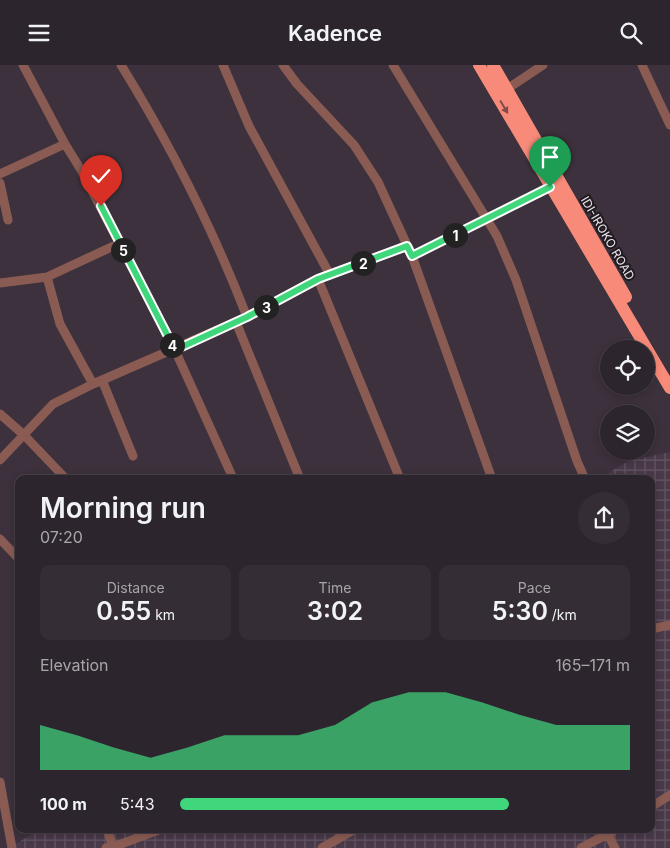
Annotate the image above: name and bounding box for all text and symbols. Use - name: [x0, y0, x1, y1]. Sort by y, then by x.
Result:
- icon: menu: [25, 19, 53, 47]
- icon: search: [617, 19, 645, 47]
- text: Kadence: [288, 20, 382, 46]
- one-way arrow: [499, 100, 508, 113]
- pin: [529, 136, 571, 187]
- icon: arrive: [536, 143, 564, 171]
- pin: [80, 155, 122, 206]
- icon: check: [87, 162, 115, 190]
- street label: IDI-IROKO ROAD: [578, 193, 638, 283]
- pin: 1: [442, 223, 468, 247]
- text: 1: [452, 227, 459, 244]
- pin: 5: [110, 237, 136, 263]
- text: 5: [119, 242, 128, 259]
- pin: 2: [350, 251, 376, 275]
- text: 2: [359, 255, 368, 272]
- pin: 3: [254, 295, 278, 319]
- text: 3: [262, 299, 271, 316]
- pin: 4: [160, 333, 184, 357]
- text: 4: [168, 337, 177, 354]
- map controls: [600, 340, 655, 460]
- button: locate: [600, 340, 655, 395]
- button: layers: [600, 405, 655, 460]
- text: Morning run: [40, 491, 206, 525]
- button: share: [578, 492, 630, 544]
- text: 07:20: [40, 527, 83, 547]
- text: Distance: [107, 579, 165, 596]
- text: Time: [319, 579, 351, 596]
- text: Pace: [518, 579, 551, 596]
- text: 0.55: [96, 596, 151, 626]
- text: 3:02: [307, 596, 363, 626]
- text: 5:30: [492, 596, 548, 626]
- text: km: [151, 606, 175, 623]
- text: /km: [548, 606, 577, 623]
- text: Elevation: [40, 655, 109, 675]
- text: 165–171 m: [555, 655, 630, 675]
- text: 100 m: [40, 794, 87, 814]
- text: 5:43: [120, 794, 155, 814]

